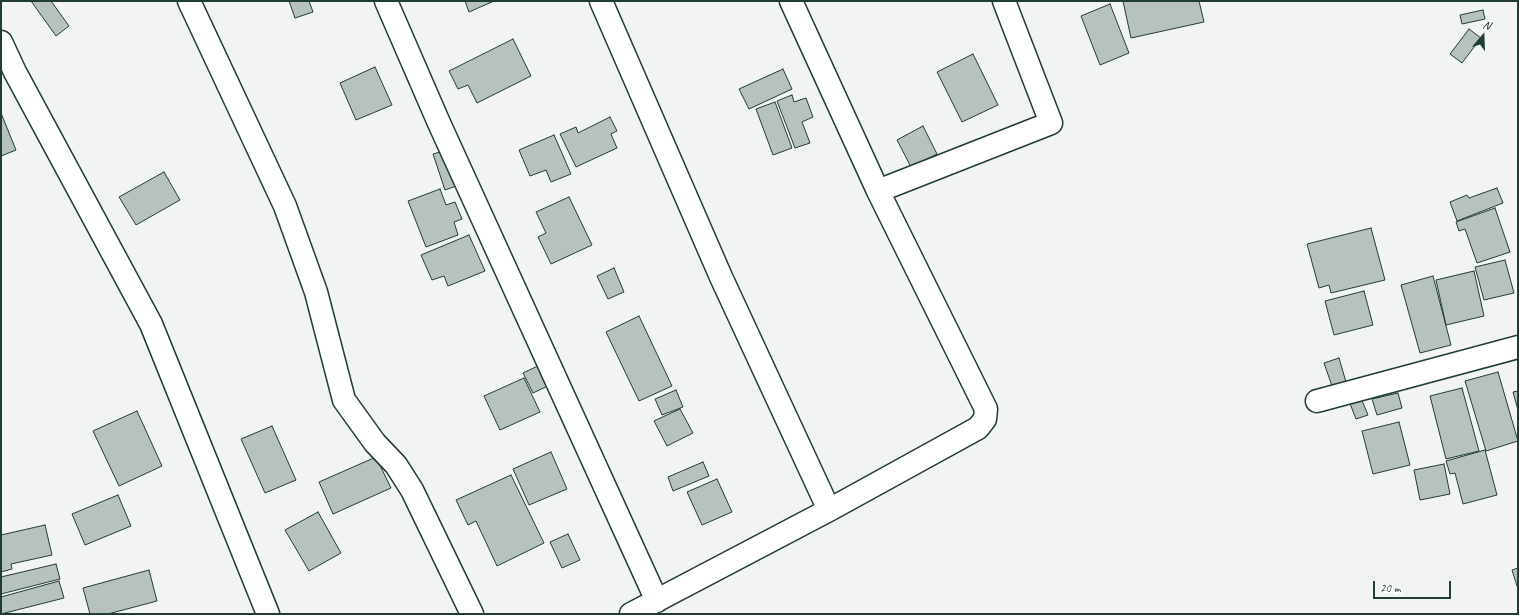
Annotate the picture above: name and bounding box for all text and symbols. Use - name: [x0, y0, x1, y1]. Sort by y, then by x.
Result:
- north arrow: [1463, 16, 1503, 56]
- text: N: [1481, 17, 1492, 32]
- scale bar: [1375, 573, 1453, 599]
- text: 20 m: [1380, 580, 1400, 596]

